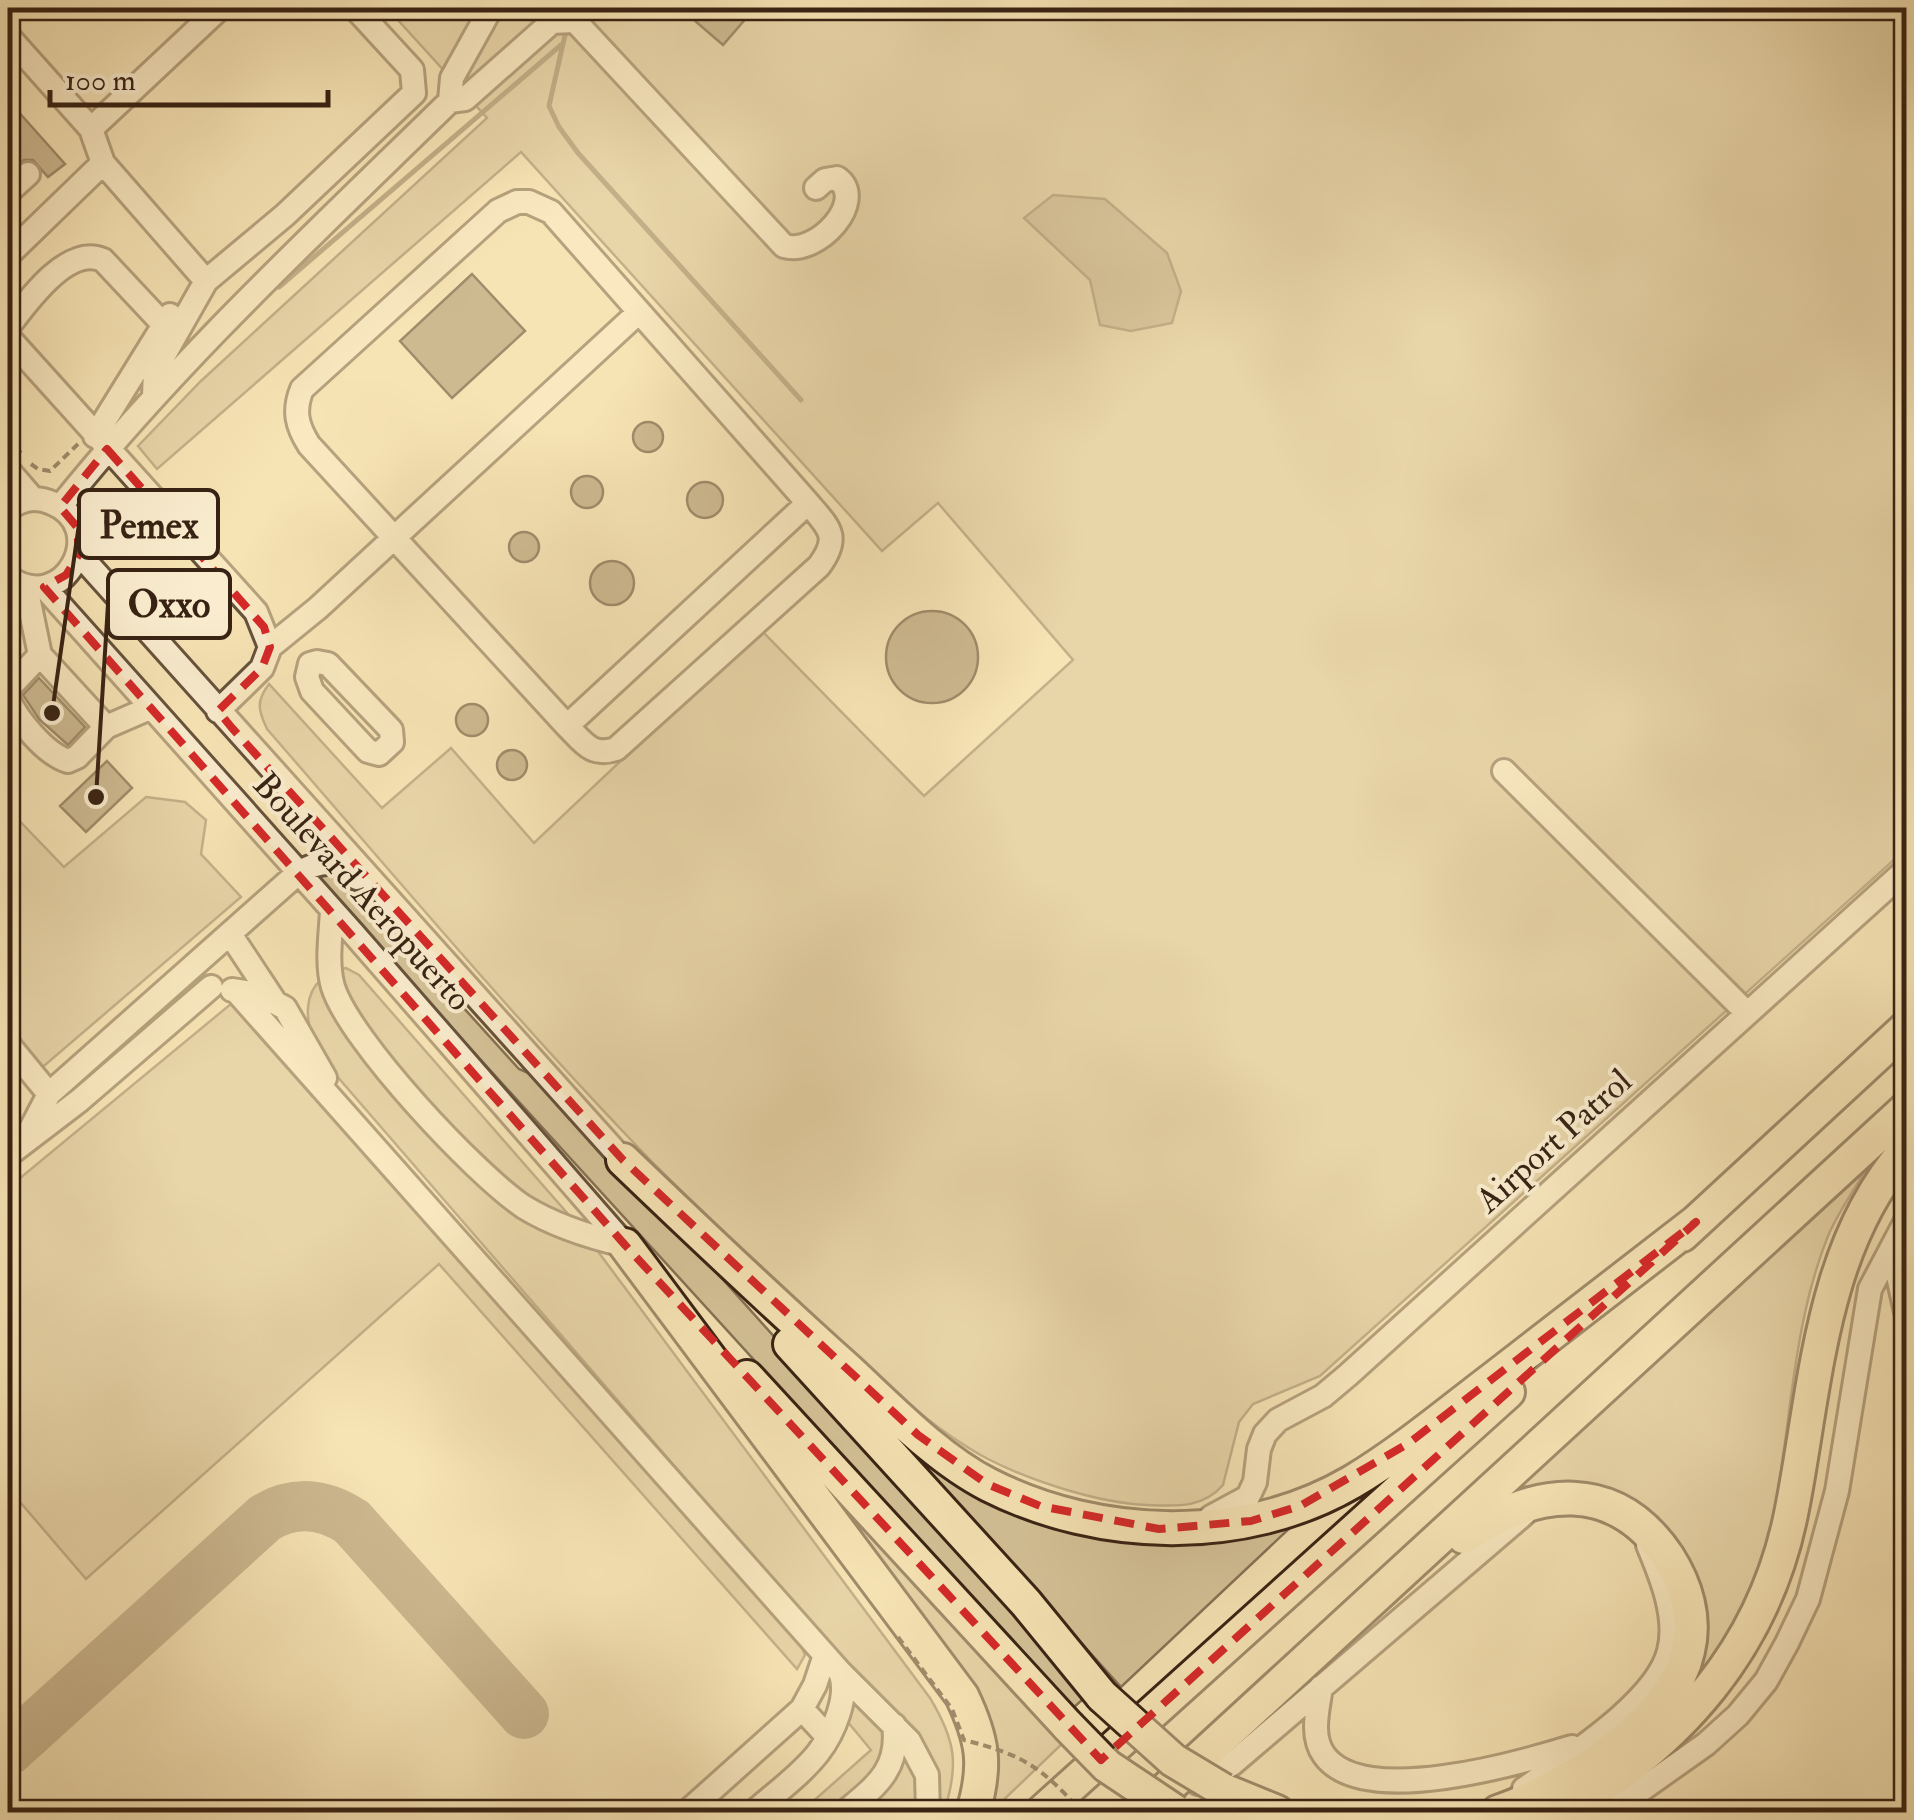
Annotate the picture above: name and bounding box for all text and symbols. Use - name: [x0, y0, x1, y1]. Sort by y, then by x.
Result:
- scale bar: [50, 45, 328, 107]
- text: 100 m: [65, 62, 136, 99]
- callout: Pemex: [79, 490, 218, 558]
- text: Pemex: [99, 502, 199, 550]
- callout: Oxxo: [108, 570, 230, 638]
- text: Oxxo: [128, 581, 210, 629]
- street label: Boulevard Aeropuerto: [243, 764, 481, 1020]
- street label: Airport Patrol: [1466, 1059, 1641, 1223]

